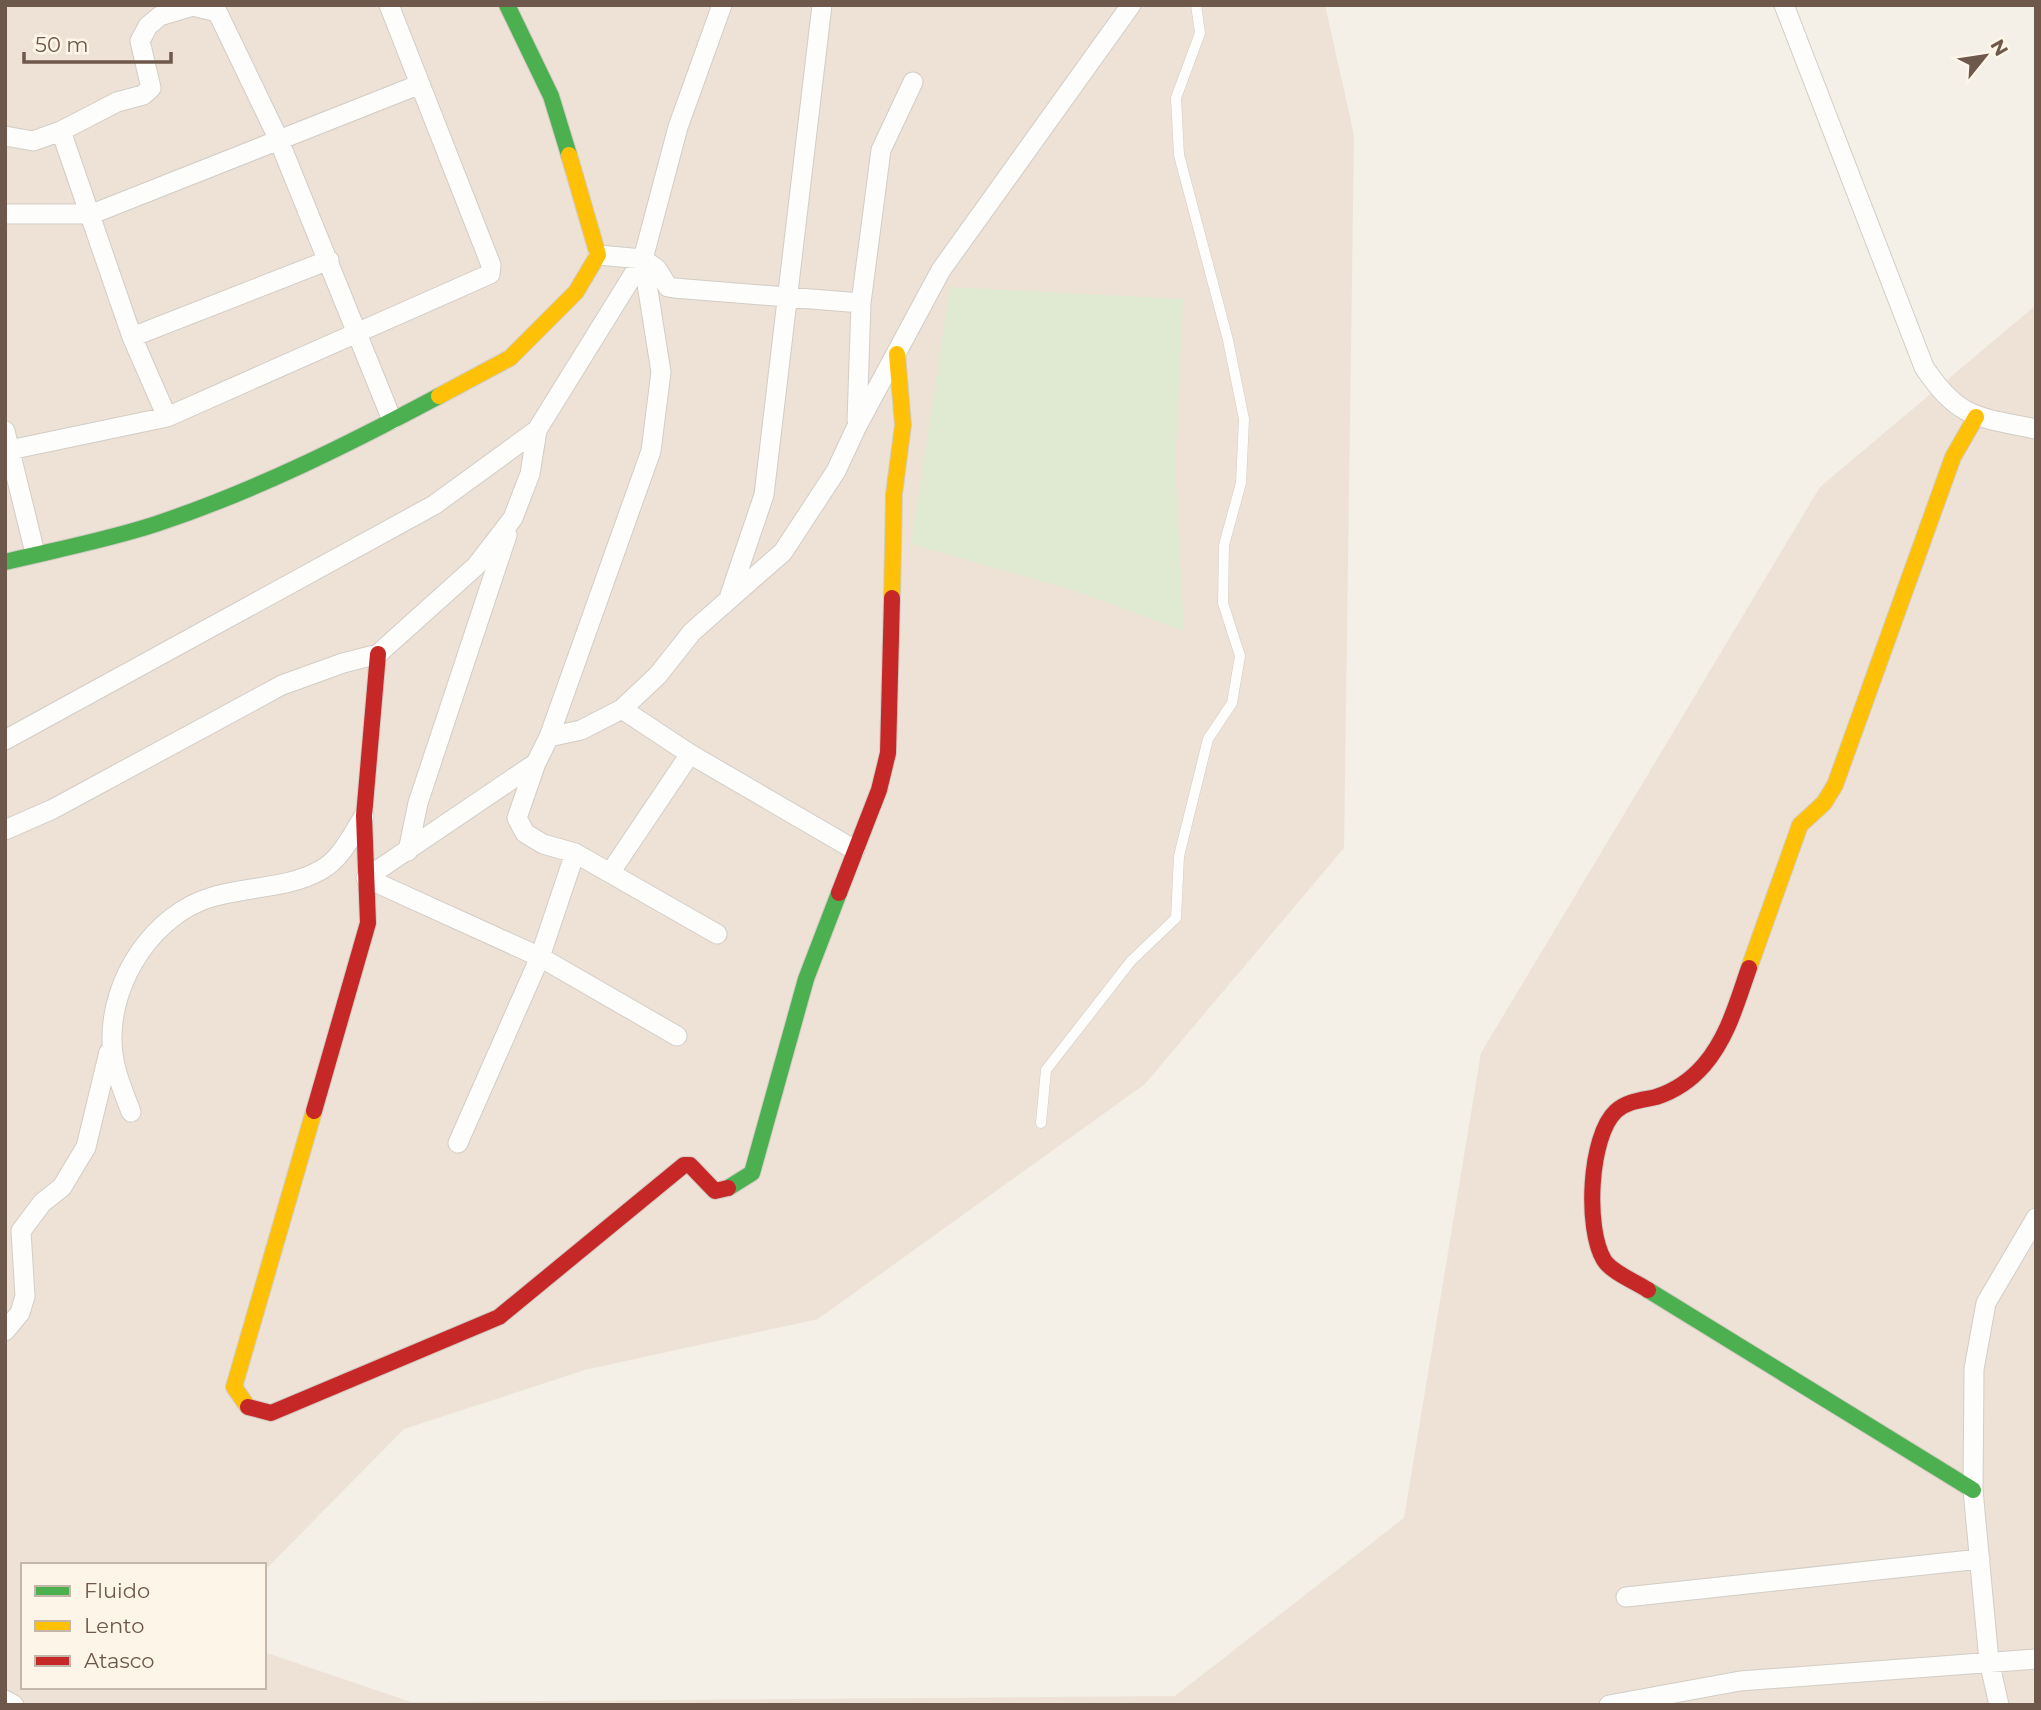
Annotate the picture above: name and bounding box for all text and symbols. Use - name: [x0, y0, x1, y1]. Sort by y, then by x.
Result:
- scale bar: [24, 21, 172, 65]
- north arrow: [1950, 21, 2020, 91]
- text: 50 m: [35, 32, 89, 57]
- text: N: [1985, 35, 2013, 60]
- legend: [21, 1563, 266, 1689]
- text: Fluido: [84, 1578, 150, 1603]
- text: Lento: [84, 1613, 144, 1638]
- text: Atasco: [84, 1648, 155, 1673]

